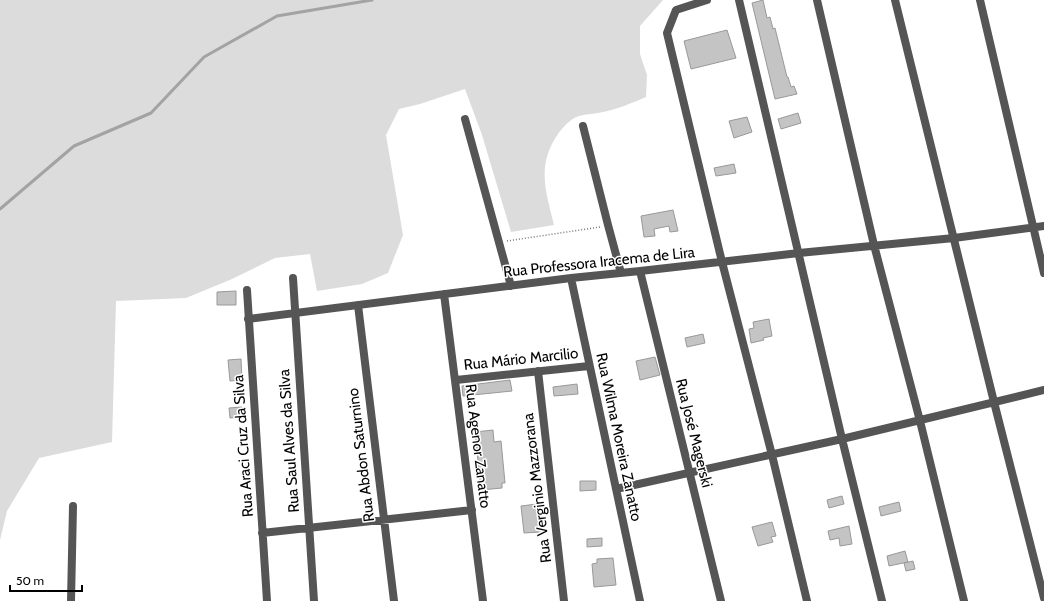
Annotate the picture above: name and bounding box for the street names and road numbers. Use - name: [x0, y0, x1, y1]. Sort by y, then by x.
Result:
- street label: Rua Professora Iracema de Lira: [502, 243, 696, 281]
- street label: Rua Mário Marcilio: [463, 344, 579, 374]
- street label: Rua Wilma Moreira Zanatto: [592, 351, 646, 523]
- street label: Rua Saul Alves da Silva: [275, 368, 303, 513]
- street label: Rua Araci Cruz da Silva: [229, 373, 257, 518]
- street label: Rua José Magerski: [672, 377, 716, 489]
- street label: Rua Agenor Zanatto: [461, 383, 495, 509]
- street label: Rua Abdon Saturnino: [344, 387, 378, 523]
- street label: Rua Verginio Mazzorana: [519, 411, 555, 564]

